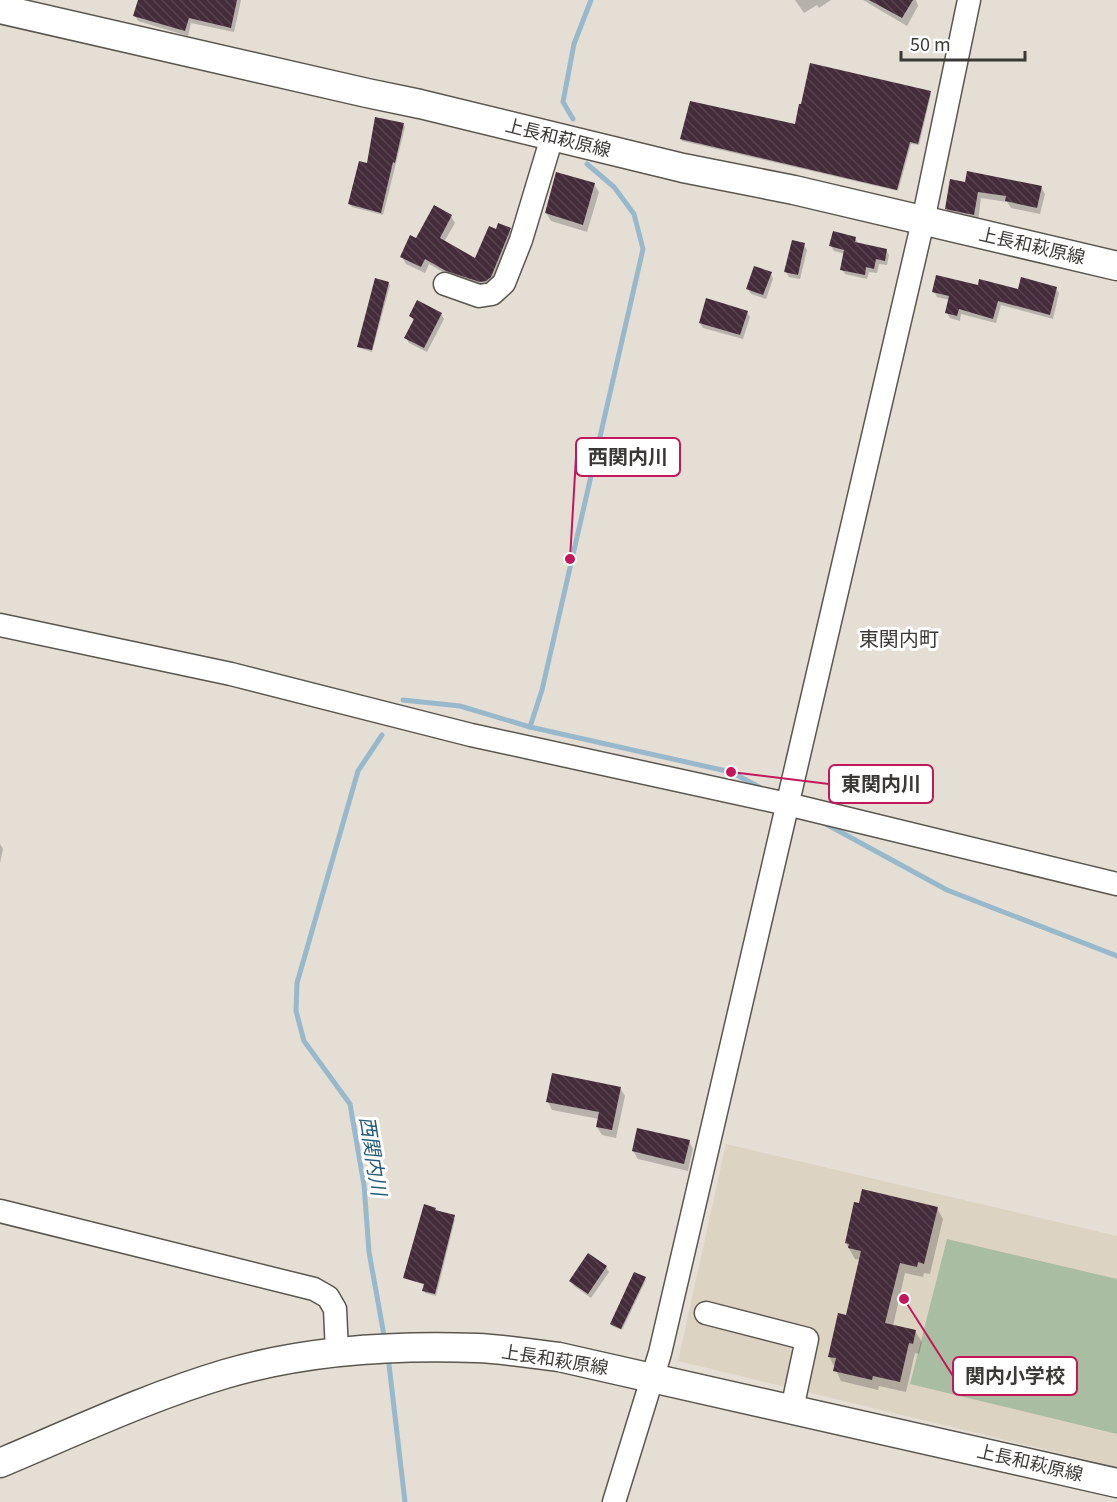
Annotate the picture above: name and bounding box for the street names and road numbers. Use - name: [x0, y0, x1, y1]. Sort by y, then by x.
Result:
- street label: 上長和萩原線: [503, 110, 614, 162]
- street label: 上長和萩原線: [977, 219, 1088, 269]
- street label: 上長和萩原線: [500, 1337, 611, 1379]
- street label: 上長和萩原線: [975, 1436, 1086, 1486]

